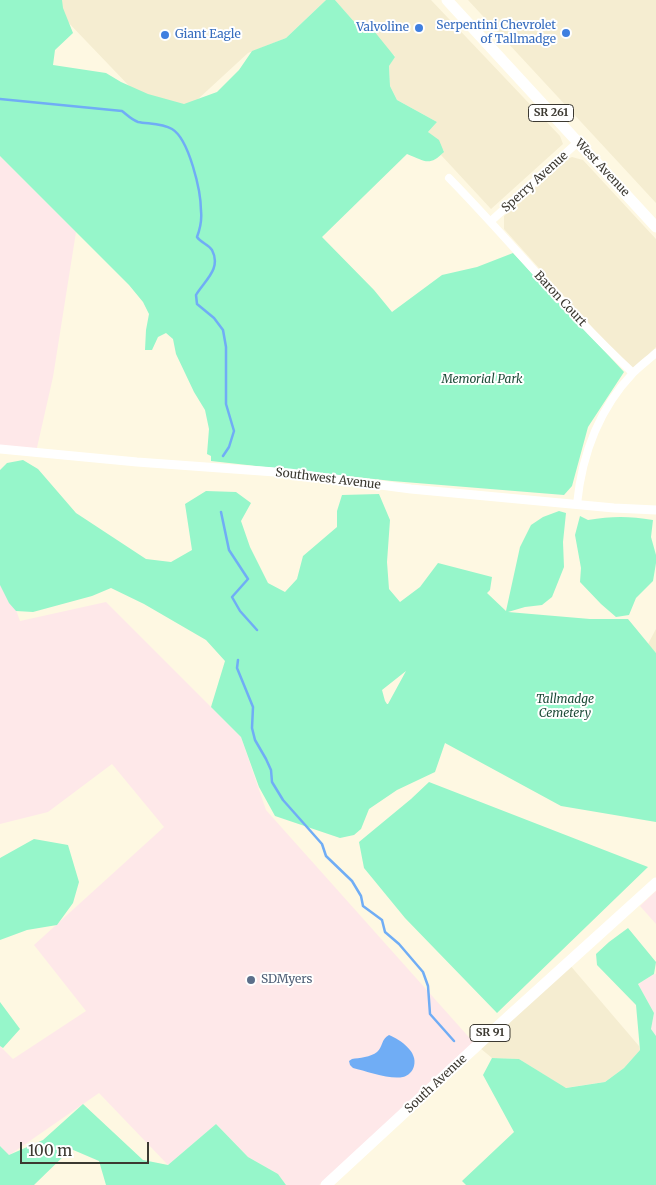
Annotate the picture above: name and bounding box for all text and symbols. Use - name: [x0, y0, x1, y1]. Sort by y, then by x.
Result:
- place label: Serpentini Chevrolet of Tallmadge: [436, 19, 556, 47]
- place label: Valvoline: [356, 21, 409, 35]
- marker: Valvoline: [413, 22, 425, 34]
- marker: Serpentini Chevrolet of Tallmadge: [560, 27, 572, 39]
- place label: Giant Eagle: [175, 28, 241, 42]
- marker: Giant Eagle: [159, 29, 171, 41]
- road number: SR 261: [528, 105, 574, 122]
- street label: West Avenue: [572, 136, 632, 200]
- street label: Sperry Avenue: [499, 149, 571, 215]
- street label: Baron Court: [531, 269, 589, 329]
- park label: Memorial Park: [441, 373, 523, 387]
- street label: Southwest Avenue: [275, 465, 381, 493]
- park label: Tallmadge Cemetery: [536, 693, 594, 721]
- place label: SDMyers: [261, 973, 312, 987]
- marker: SDMyers: [245, 974, 257, 986]
- road number: SR 91: [470, 1024, 510, 1042]
- street label: South Avenue: [402, 1052, 470, 1116]
- scale bar: [22, 1132, 151, 1164]
- text: 100 m: [28, 1141, 72, 1160]

